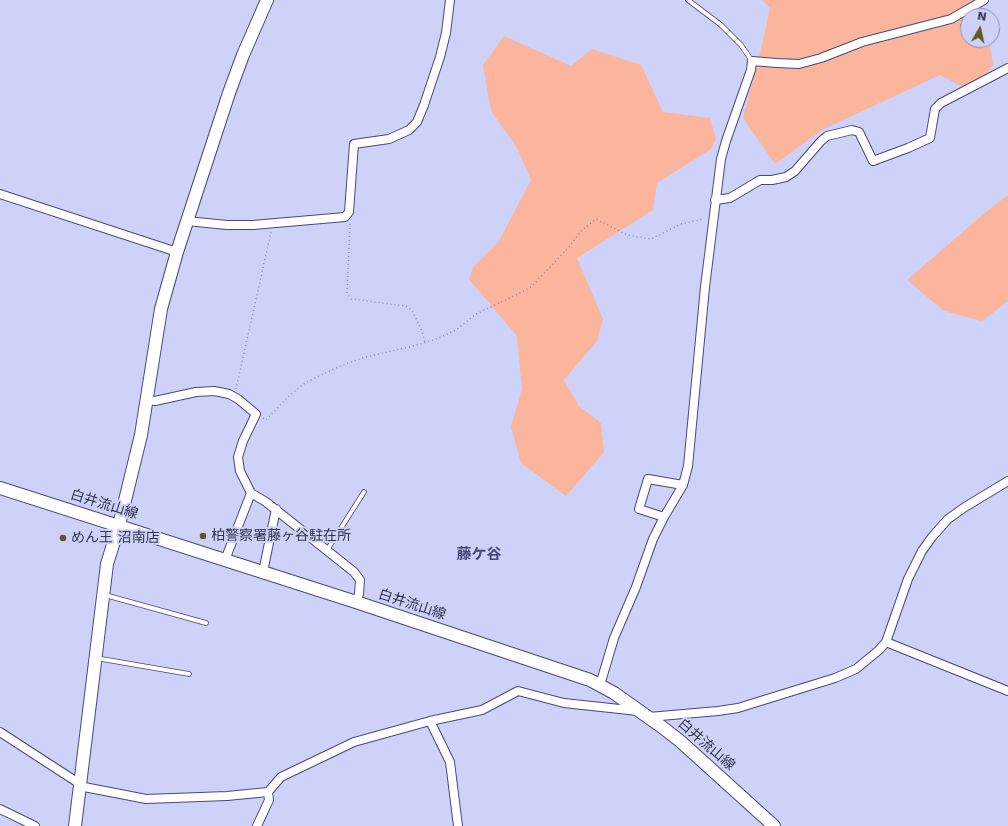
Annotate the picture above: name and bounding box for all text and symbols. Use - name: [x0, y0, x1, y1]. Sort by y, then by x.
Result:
- north arrow: [960, 8, 1000, 48]
- text: N: [976, 10, 987, 24]
- street label: 白井流山線: [68, 487, 140, 523]
- place label: 柏警察署藤ヶ谷駐在所: [211, 528, 351, 544]
- place label: めん王 沼南店: [71, 530, 159, 546]
- marker: 柏警察署藤ヶ谷駐在所: [198, 531, 208, 541]
- marker: めん王 沼南店: [58, 533, 68, 543]
- district label: 藤ケ谷: [457, 546, 501, 564]
- street label: 白井流山線: [376, 586, 448, 624]
- street label: 白井流山線: [674, 716, 738, 774]

